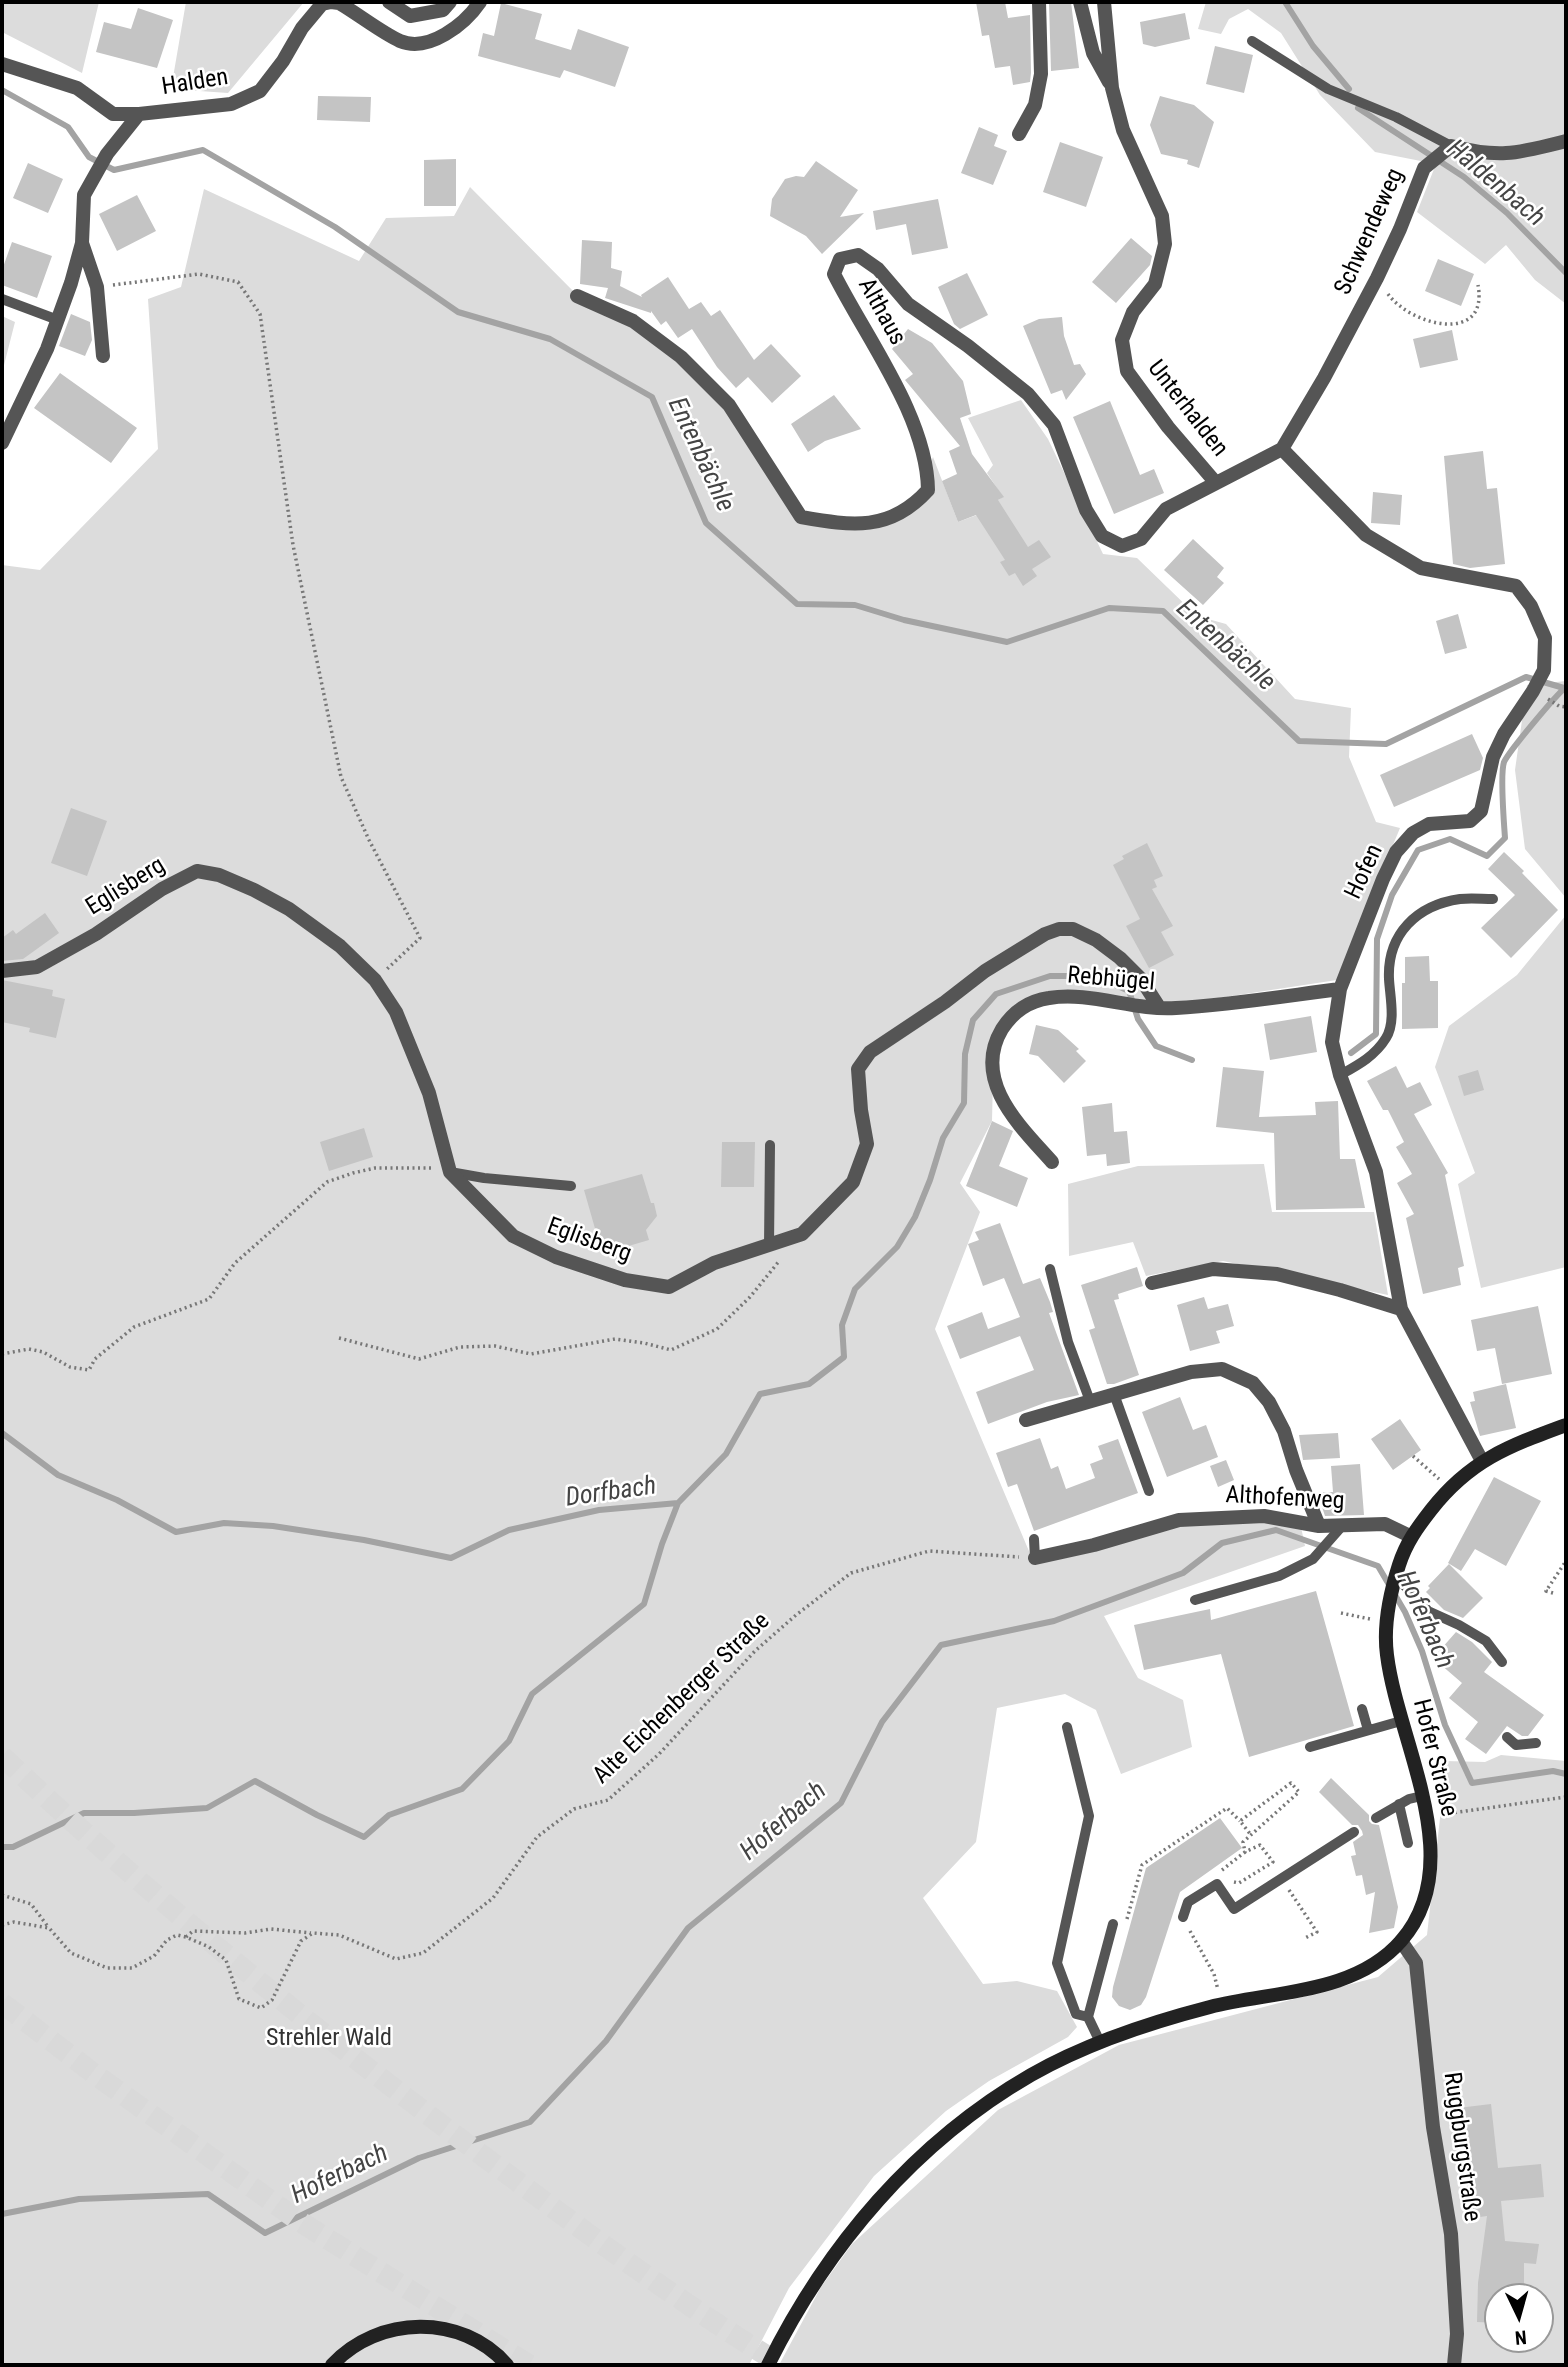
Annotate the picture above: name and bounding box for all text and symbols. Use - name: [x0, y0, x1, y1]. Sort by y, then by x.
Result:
- street label: Halden: [160, 64, 230, 102]
- water label: Haldenbach: [1440, 134, 1550, 234]
- street label: Schwendeweg: [1329, 164, 1411, 300]
- street label: Althaus: [851, 273, 911, 351]
- street label: Unterhalden: [1141, 355, 1233, 463]
- water label: Entenbächle: [660, 393, 740, 517]
- water label: Entenbächle: [1169, 594, 1281, 698]
- street label: Hofen: [1340, 840, 1390, 904]
- street label: Eglisberg: [81, 852, 171, 922]
- street label: Rebhügel: [1066, 962, 1156, 998]
- street label: Eglisberg: [543, 1213, 635, 1269]
- water label: Dorfbach: [564, 1471, 658, 1515]
- street label: Althofenweg: [1225, 1482, 1345, 1516]
- water label: Hoferbach: [1389, 1566, 1459, 1674]
- street label: Alte Eichenberger Straße: [588, 1607, 776, 1791]
- street label: Hofer Straße: [1406, 1696, 1462, 1820]
- water label: Hoferbach: [735, 1776, 833, 1868]
- park label: Strehler Wald: [266, 2025, 392, 2053]
- street label: Ruggburgstraße: [1436, 2070, 1486, 2224]
- water label: Hoferbach: [286, 2138, 394, 2212]
- north arrow: [1484, 2283, 1554, 2353]
- text: N: [1514, 2325, 1528, 2349]

